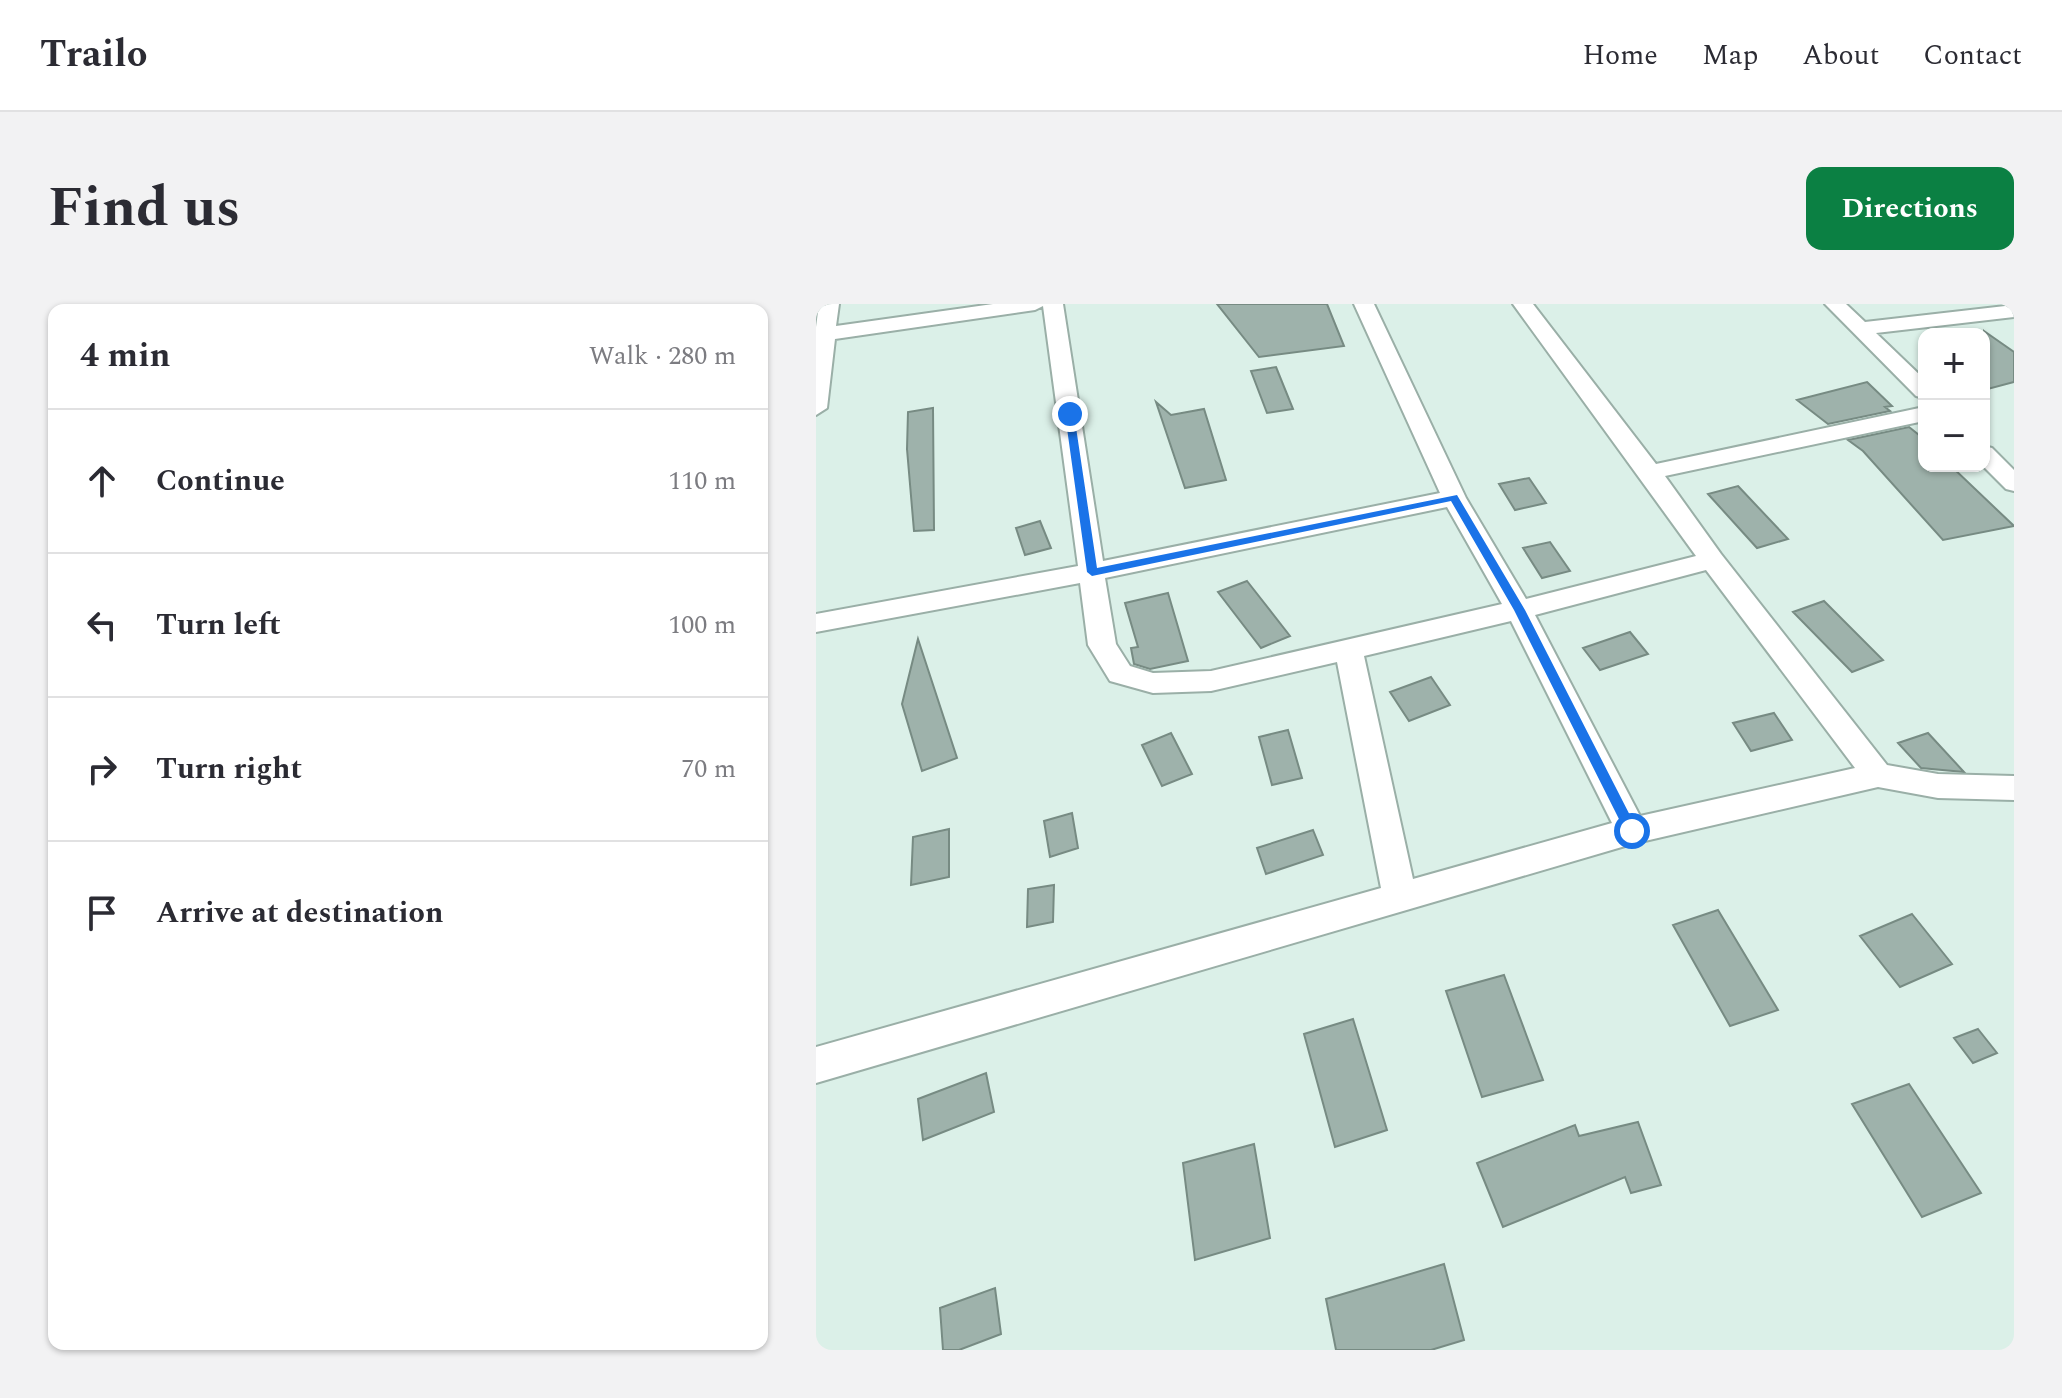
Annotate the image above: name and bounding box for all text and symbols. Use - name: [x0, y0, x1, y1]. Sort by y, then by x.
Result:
- text: Trailo: [40, 26, 147, 84]
- text: Home: [1582, 34, 1658, 77]
- text: Map: [1702, 34, 1758, 77]
- text: About: [1802, 34, 1879, 77]
- text: Contact: [1923, 34, 2022, 77]
- text: Find us: [48, 166, 241, 251]
- button: Directions: [1806, 167, 2014, 250]
- map controls: [1918, 328, 1990, 472]
- button: +: [1918, 328, 1990, 400]
- text: 4 min: [80, 330, 170, 382]
- text: Walk · 280 m: [589, 336, 736, 376]
- route end: [1052, 396, 1088, 432]
- button: −: [1918, 400, 1990, 472]
- text: Continue: [156, 458, 285, 504]
- icon: ahead: [80, 459, 124, 503]
- text: 110 m: [668, 461, 736, 501]
- text: Turn left: [156, 602, 281, 648]
- icon: left: [80, 603, 124, 647]
- text: 100 m: [668, 605, 736, 645]
- text: Turn right: [156, 746, 302, 792]
- icon: right: [80, 747, 124, 791]
- text: 70 m: [681, 749, 736, 789]
- route start: [1614, 813, 1650, 849]
- text: Arrive at destination: [156, 890, 443, 936]
- icon: arrive: [80, 891, 124, 935]

